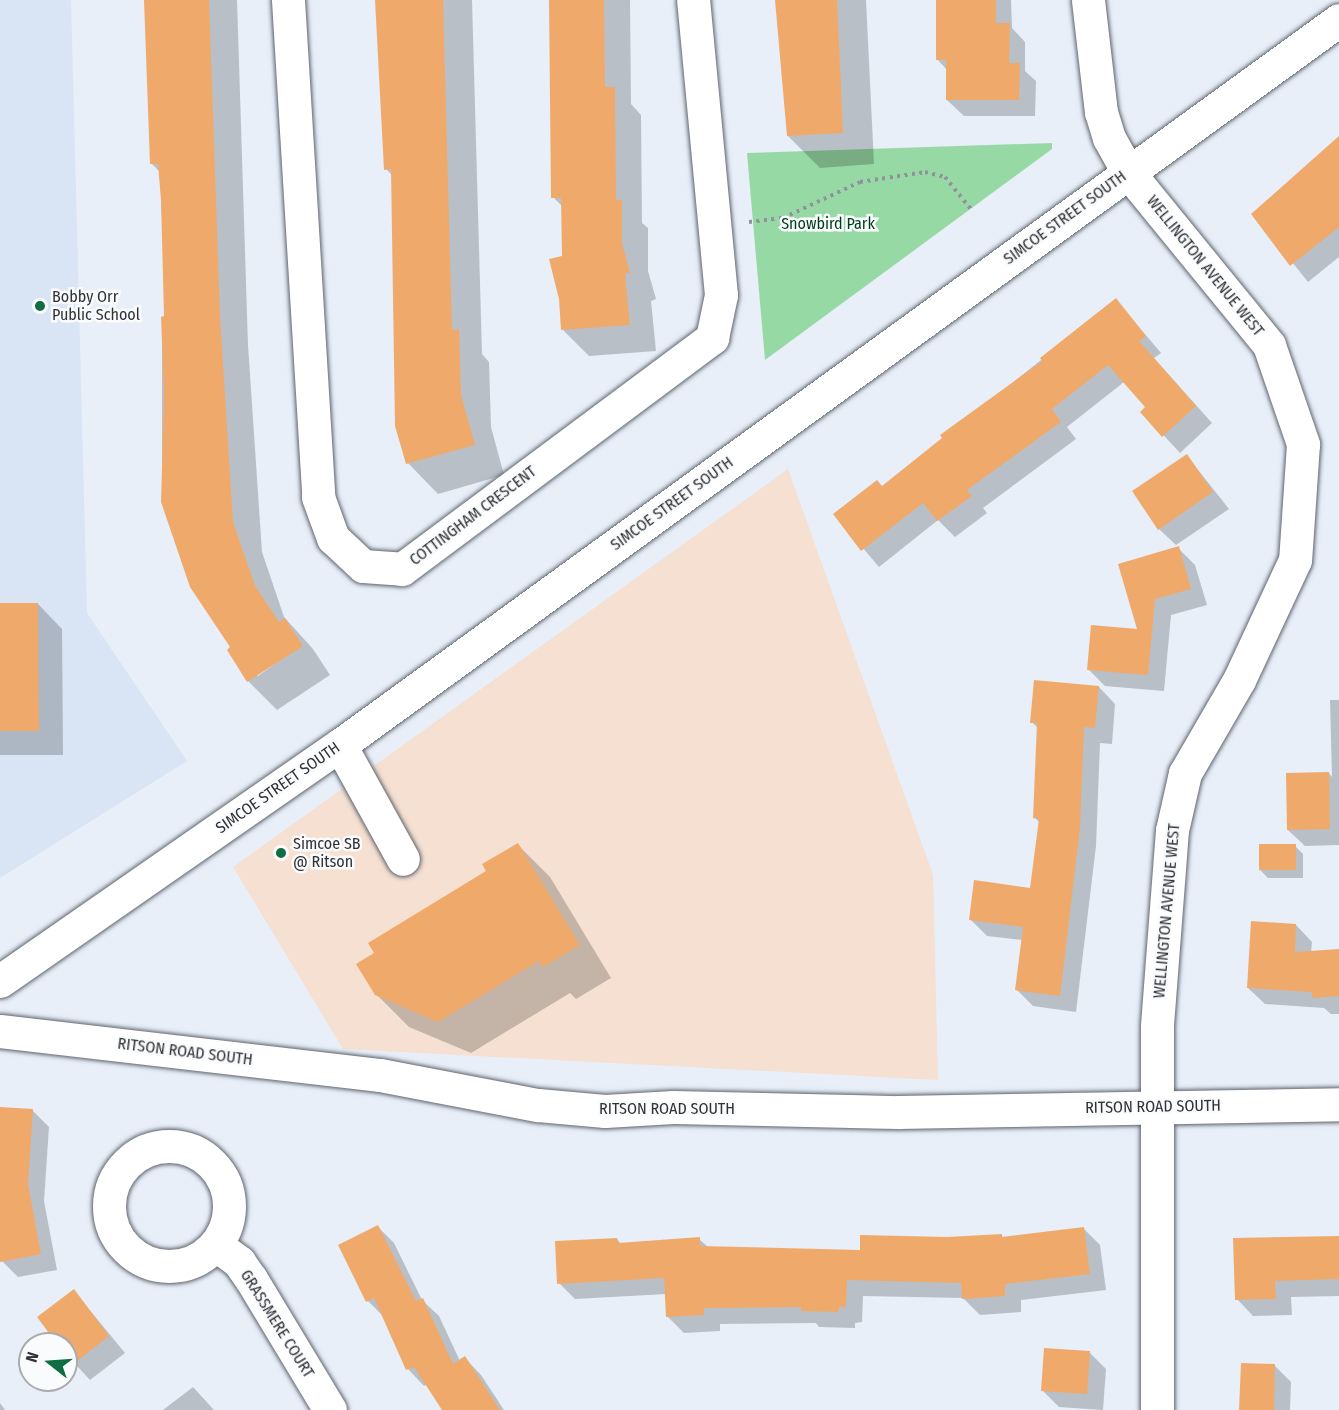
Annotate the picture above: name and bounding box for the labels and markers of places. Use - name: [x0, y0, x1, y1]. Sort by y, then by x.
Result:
- place label: Bobby Orr Public School: [52, 287, 140, 325]
- marker: Bobby Orr Public School: [33, 299, 47, 313]
- place label: Simcoe SB @ Ritson: [293, 834, 361, 872]
- marker: Simcoe SB @ Ritson: [274, 846, 288, 860]

